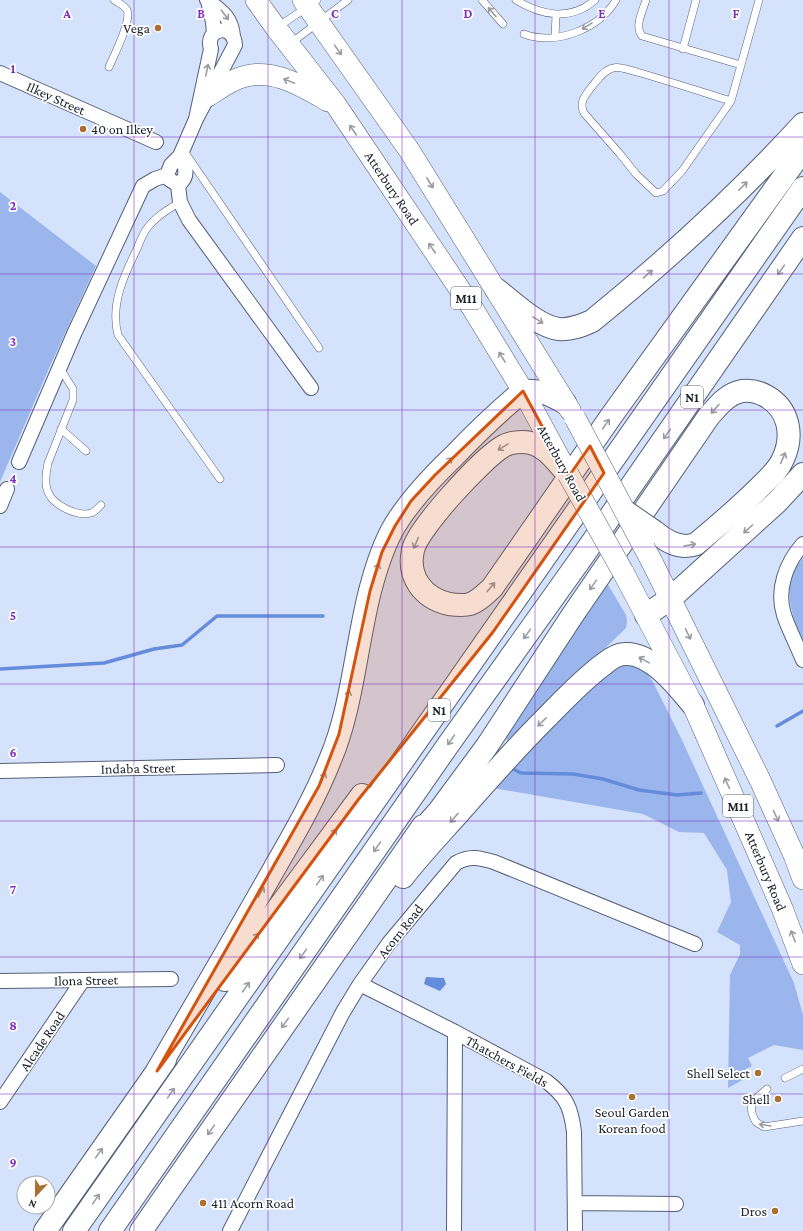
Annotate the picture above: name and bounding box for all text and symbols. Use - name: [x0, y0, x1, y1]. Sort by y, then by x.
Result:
- text: A: [62, 6, 71, 21]
- text: B: [197, 6, 205, 21]
- text: C: [331, 6, 339, 21]
- text: D: [464, 6, 473, 21]
- text: E: [598, 6, 606, 21]
- text: F: [733, 6, 740, 21]
- one-way arrow: [488, 7, 497, 18]
- one-way arrow: [221, 10, 229, 21]
- place label: Vega: [123, 20, 151, 36]
- one-way arrow: [582, 22, 593, 31]
- marker: Vega: [153, 23, 163, 33]
- one-way arrow: [334, 45, 342, 56]
- text: 1: [11, 61, 16, 76]
- one-way arrow: [203, 64, 211, 77]
- one-way arrow: [283, 76, 295, 84]
- street label: Ilkey Street: [24, 78, 88, 118]
- place label: 40 on Ilkey: [91, 121, 153, 137]
- marker: 40 on Ilkey: [78, 124, 88, 134]
- one-way arrow: [349, 125, 357, 136]
- street label: Atterbury Road: [362, 148, 423, 228]
- one-way arrow: [426, 177, 434, 189]
- one-way arrow: [738, 181, 748, 191]
- text: 2: [10, 198, 17, 213]
- one-way arrow: [428, 243, 436, 254]
- one-way arrow: [777, 264, 785, 275]
- one-way arrow: [642, 270, 652, 279]
- road number: M11: [451, 287, 481, 309]
- one-way arrow: [532, 316, 543, 324]
- text: 3: [10, 334, 16, 349]
- one-way arrow: [498, 351, 506, 363]
- road number: N1: [681, 386, 703, 408]
- one-way arrow: [710, 404, 720, 414]
- one-way arrow: [602, 418, 610, 429]
- street label: Atterbury Road: [534, 422, 590, 505]
- one-way arrow: [663, 428, 671, 439]
- one-way arrow: [498, 443, 509, 451]
- one-way arrow: [780, 452, 787, 464]
- one-way arrow: [443, 457, 453, 467]
- text: 4: [9, 471, 17, 486]
- one-way arrow: [743, 524, 753, 533]
- one-way arrow: [412, 536, 419, 548]
- one-way arrow: [683, 541, 696, 549]
- one-way arrow: [374, 563, 381, 576]
- one-way arrow: [589, 579, 597, 590]
- one-way arrow: [487, 582, 495, 593]
- text: 5: [10, 608, 16, 623]
- one-way arrow: [684, 627, 692, 639]
- one-way arrow: [523, 629, 531, 640]
- one-way arrow: [638, 655, 650, 663]
- one-way arrow: [345, 689, 353, 702]
- road number: N1: [428, 699, 450, 721]
- one-way arrow: [537, 718, 547, 727]
- one-way arrow: [447, 735, 455, 746]
- text: 6: [9, 745, 17, 760]
- street label: Indaba Street: [101, 759, 176, 777]
- one-way arrow: [320, 772, 327, 784]
- one-way arrow: [723, 777, 731, 789]
- road number: M11: [723, 795, 753, 817]
- one-way arrow: [773, 809, 780, 821]
- one-way arrow: [449, 813, 459, 823]
- one-way arrow: [329, 829, 337, 840]
- street label: Atterbury Road: [742, 829, 790, 914]
- one-way arrow: [373, 841, 381, 852]
- one-way arrow: [316, 875, 324, 886]
- text: 7: [10, 882, 16, 897]
- one-way arrow: [258, 886, 266, 898]
- street label: Acorn Road: [374, 900, 426, 961]
- one-way arrow: [788, 930, 796, 942]
- one-way arrow: [251, 933, 259, 944]
- one-way arrow: [299, 948, 307, 959]
- street label: Ilona Street: [54, 971, 119, 989]
- one-way arrow: [242, 981, 250, 992]
- street label: Alcade Road: [16, 1008, 68, 1074]
- text: 8: [9, 1018, 17, 1033]
- one-way arrow: [281, 1018, 289, 1029]
- street label: Thatchers Fields: [463, 1032, 551, 1090]
- place label: Shell Select: [687, 1065, 750, 1081]
- marker: Shell Select: [753, 1068, 763, 1078]
- one-way arrow: [167, 1088, 175, 1099]
- place label: Shell: [742, 1091, 770, 1107]
- marker: Seoul Garden Korean food: [627, 1092, 637, 1102]
- marker: Shell: [773, 1094, 783, 1104]
- place label: Seoul Garden Korean food: [595, 1104, 670, 1136]
- one-way arrow: [758, 1121, 771, 1129]
- one-way arrow: [207, 1124, 215, 1135]
- one-way arrow: [95, 1148, 103, 1159]
- text: 9: [9, 1155, 17, 1170]
- north arrow: [16, 1175, 56, 1215]
- one-way arrow: [92, 1194, 100, 1205]
- place label: 411 Acorn Road: [211, 1195, 295, 1211]
- text: N: [26, 1197, 38, 1211]
- marker: 411 Acorn Road: [198, 1198, 208, 1208]
- place label: Dros: [741, 1203, 767, 1219]
- marker: Dros: [770, 1206, 780, 1216]

